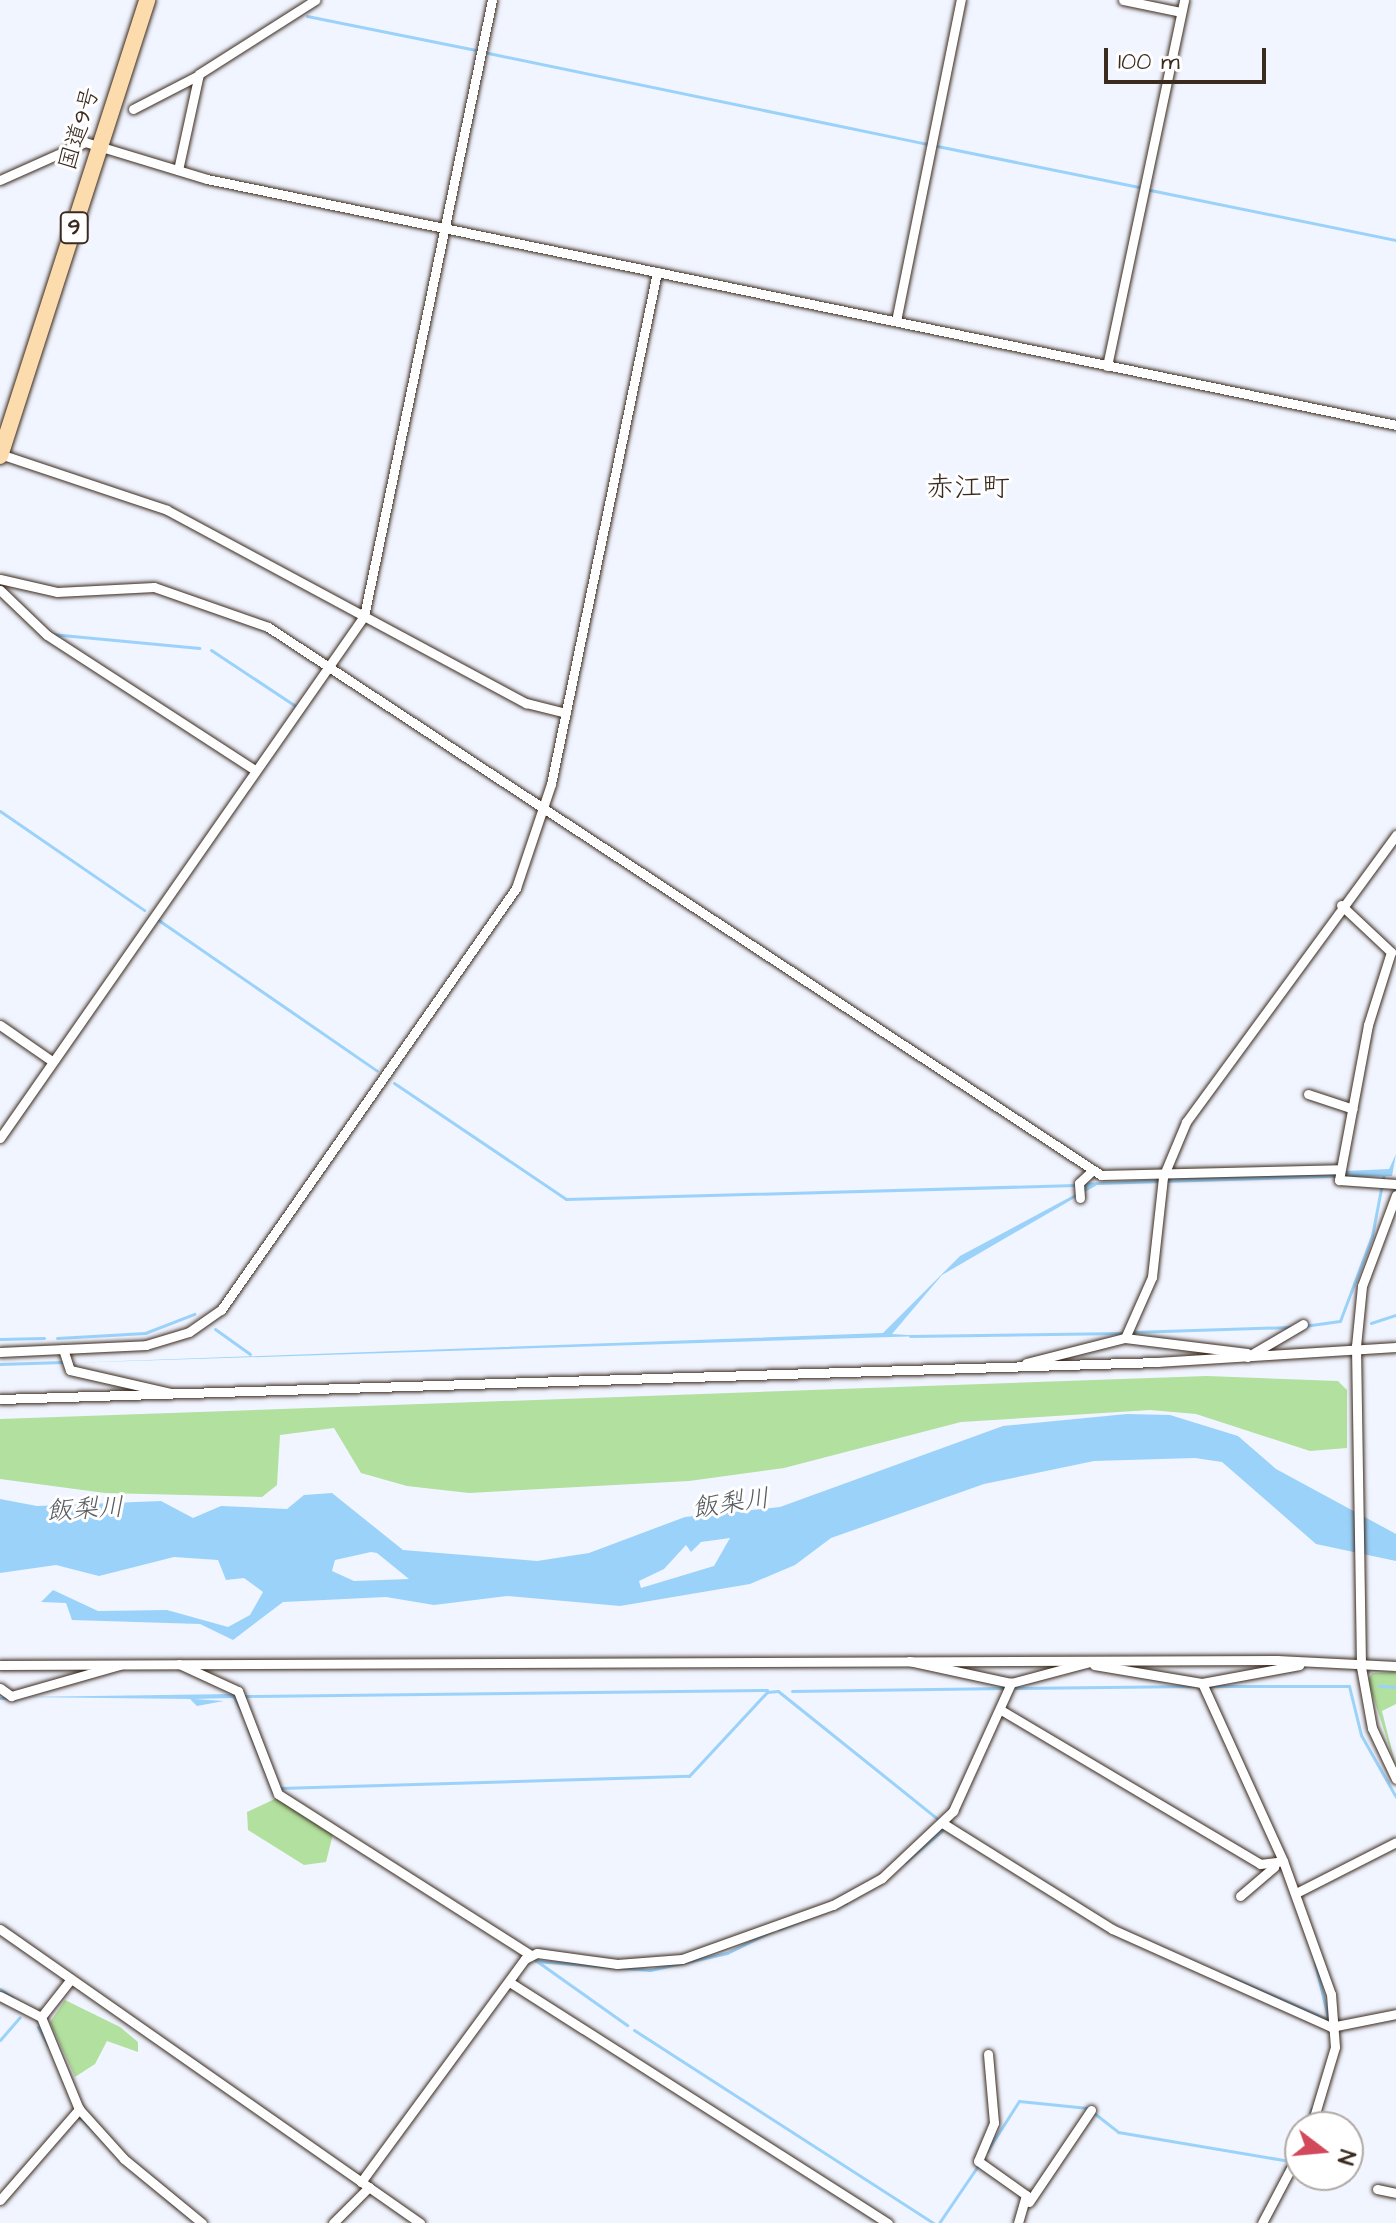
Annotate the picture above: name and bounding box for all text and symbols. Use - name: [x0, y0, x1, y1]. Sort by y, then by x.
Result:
- scale bar: [1108, 32, 1270, 82]
- text: 100 m: [1118, 45, 1180, 79]
- street label: 国道9号: [54, 84, 106, 174]
- road number: 9: [58, 210, 90, 246]
- district label: 赤江町: [926, 471, 1010, 505]
- water label: 飯梨川: [690, 1483, 772, 1525]
- water label: 飯梨川: [45, 1492, 125, 1528]
- north arrow: [1284, 2111, 1364, 2191]
- text: N: [1329, 2146, 1362, 2168]

